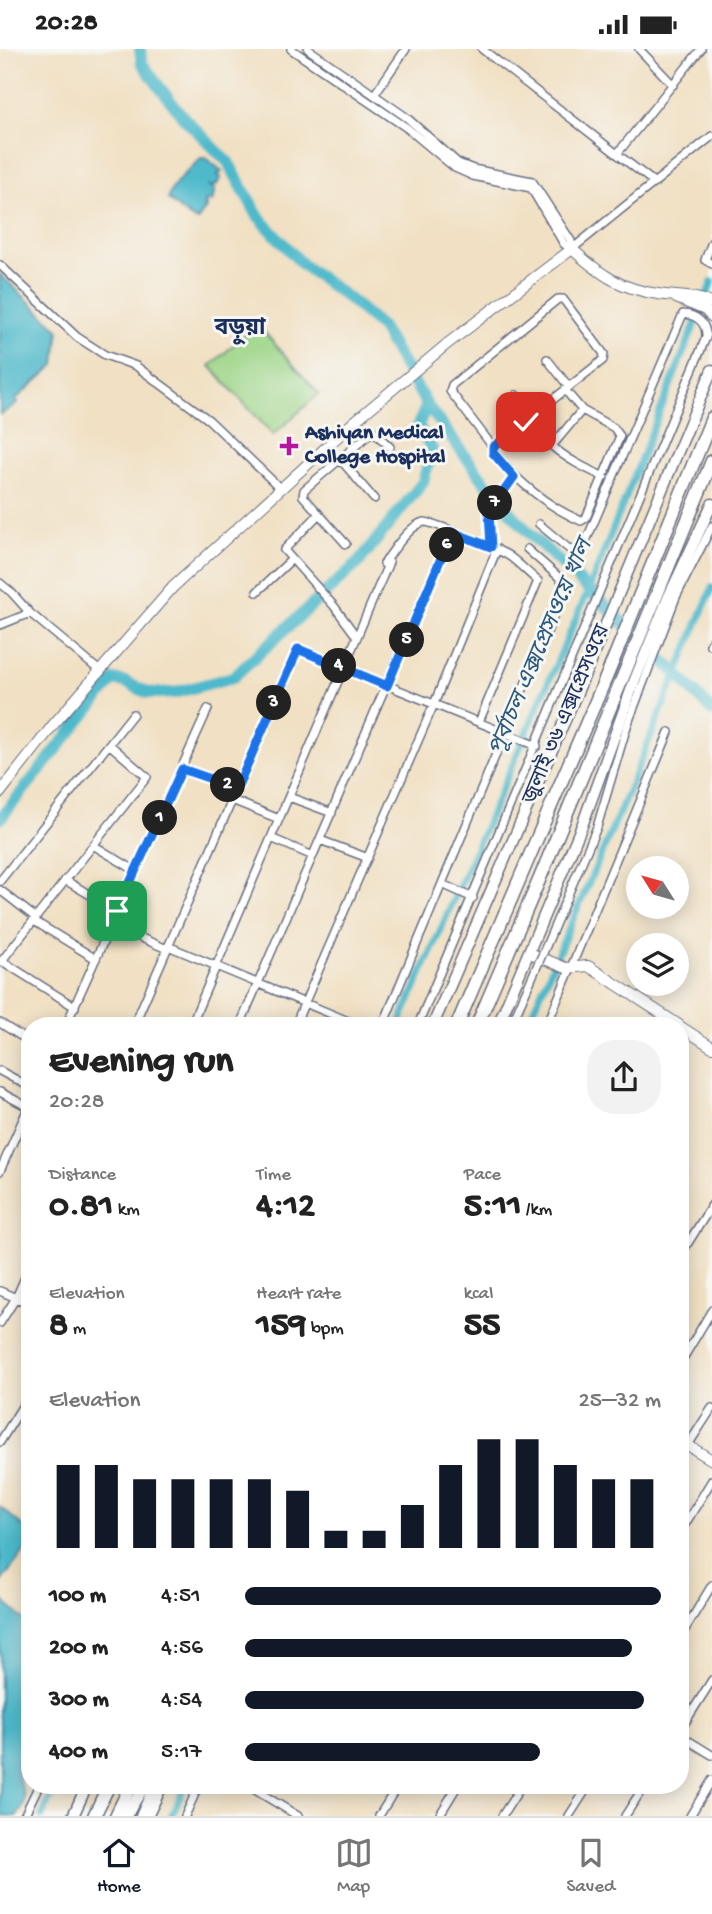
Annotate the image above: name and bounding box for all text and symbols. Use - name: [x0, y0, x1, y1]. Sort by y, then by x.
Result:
- text: 20:28: [35, 9, 98, 40]
- district label: বড়ুয়া: [213, 316, 266, 345]
- pin: [496, 392, 556, 452]
- icon: check: [507, 403, 545, 441]
- place label: Ashiyan Medical College Hospital: [304, 422, 446, 471]
- marker: Ashiyan Medical College Hospital: [279, 436, 299, 456]
- pin: 7: [477, 485, 512, 521]
- text: 7: [490, 491, 499, 514]
- pin: 6: [430, 527, 464, 563]
- water label: পূর্বাচল এক্সপ্রেসওয়ে খাল: [481, 531, 601, 760]
- text: 6: [442, 533, 451, 556]
- street label: জুলাই ৩৬ এক্সপ্রেসওয়ে: [516, 620, 617, 809]
- pin: 5: [390, 623, 424, 657]
- text: 5: [402, 628, 412, 651]
- pin: 4: [322, 649, 356, 683]
- text: 4: [334, 654, 343, 677]
- pin: 3: [256, 685, 292, 721]
- text: 3: [269, 691, 278, 714]
- pin: 2: [210, 767, 246, 803]
- text: 2: [223, 773, 232, 796]
- pin: 1: [142, 801, 178, 835]
- text: 1: [156, 806, 163, 829]
- north arrow: [626, 856, 690, 919]
- map controls: [626, 856, 689, 996]
- pin: [87, 881, 147, 941]
- icon: arrive: [98, 892, 136, 930]
- button: layers: [626, 933, 689, 996]
- button: share: [587, 1040, 661, 1114]
- text: Evening run: [49, 1041, 233, 1085]
- text: 20:28: [49, 1089, 104, 1116]
- text: Distance: [49, 1164, 116, 1187]
- text: Time: [256, 1164, 291, 1187]
- text: Pace: [464, 1164, 501, 1187]
- text: 0.81: [49, 1187, 113, 1228]
- text: 4:12: [256, 1187, 315, 1228]
- text: 5:11: [464, 1187, 521, 1228]
- text: km: [113, 1199, 140, 1222]
- text: /km: [521, 1199, 552, 1222]
- text: Elevation: [49, 1283, 125, 1306]
- text: Heart rate: [256, 1283, 341, 1306]
- text: kcal: [464, 1283, 493, 1306]
- text: 8: [49, 1306, 68, 1347]
- text: 159: [256, 1306, 306, 1347]
- text: 55: [464, 1306, 500, 1347]
- text: m: [68, 1318, 86, 1341]
- text: bpm: [306, 1318, 344, 1341]
- text: Elevation: [49, 1388, 140, 1415]
- text: 25–32 m: [579, 1388, 661, 1415]
- text: 100 m: [49, 1583, 106, 1610]
- text: 4:51: [161, 1583, 201, 1610]
- text: 200 m: [49, 1635, 108, 1662]
- text: 4:56: [161, 1635, 203, 1662]
- text: 300 m: [49, 1687, 109, 1714]
- text: 4:54: [161, 1687, 202, 1714]
- text: 400 m: [49, 1739, 108, 1766]
- text: 5:17: [161, 1739, 202, 1766]
- tab: Home: [97, 1834, 141, 1899]
- tab: Map: [335, 1834, 373, 1899]
- tab: Saved: [566, 1834, 615, 1899]

